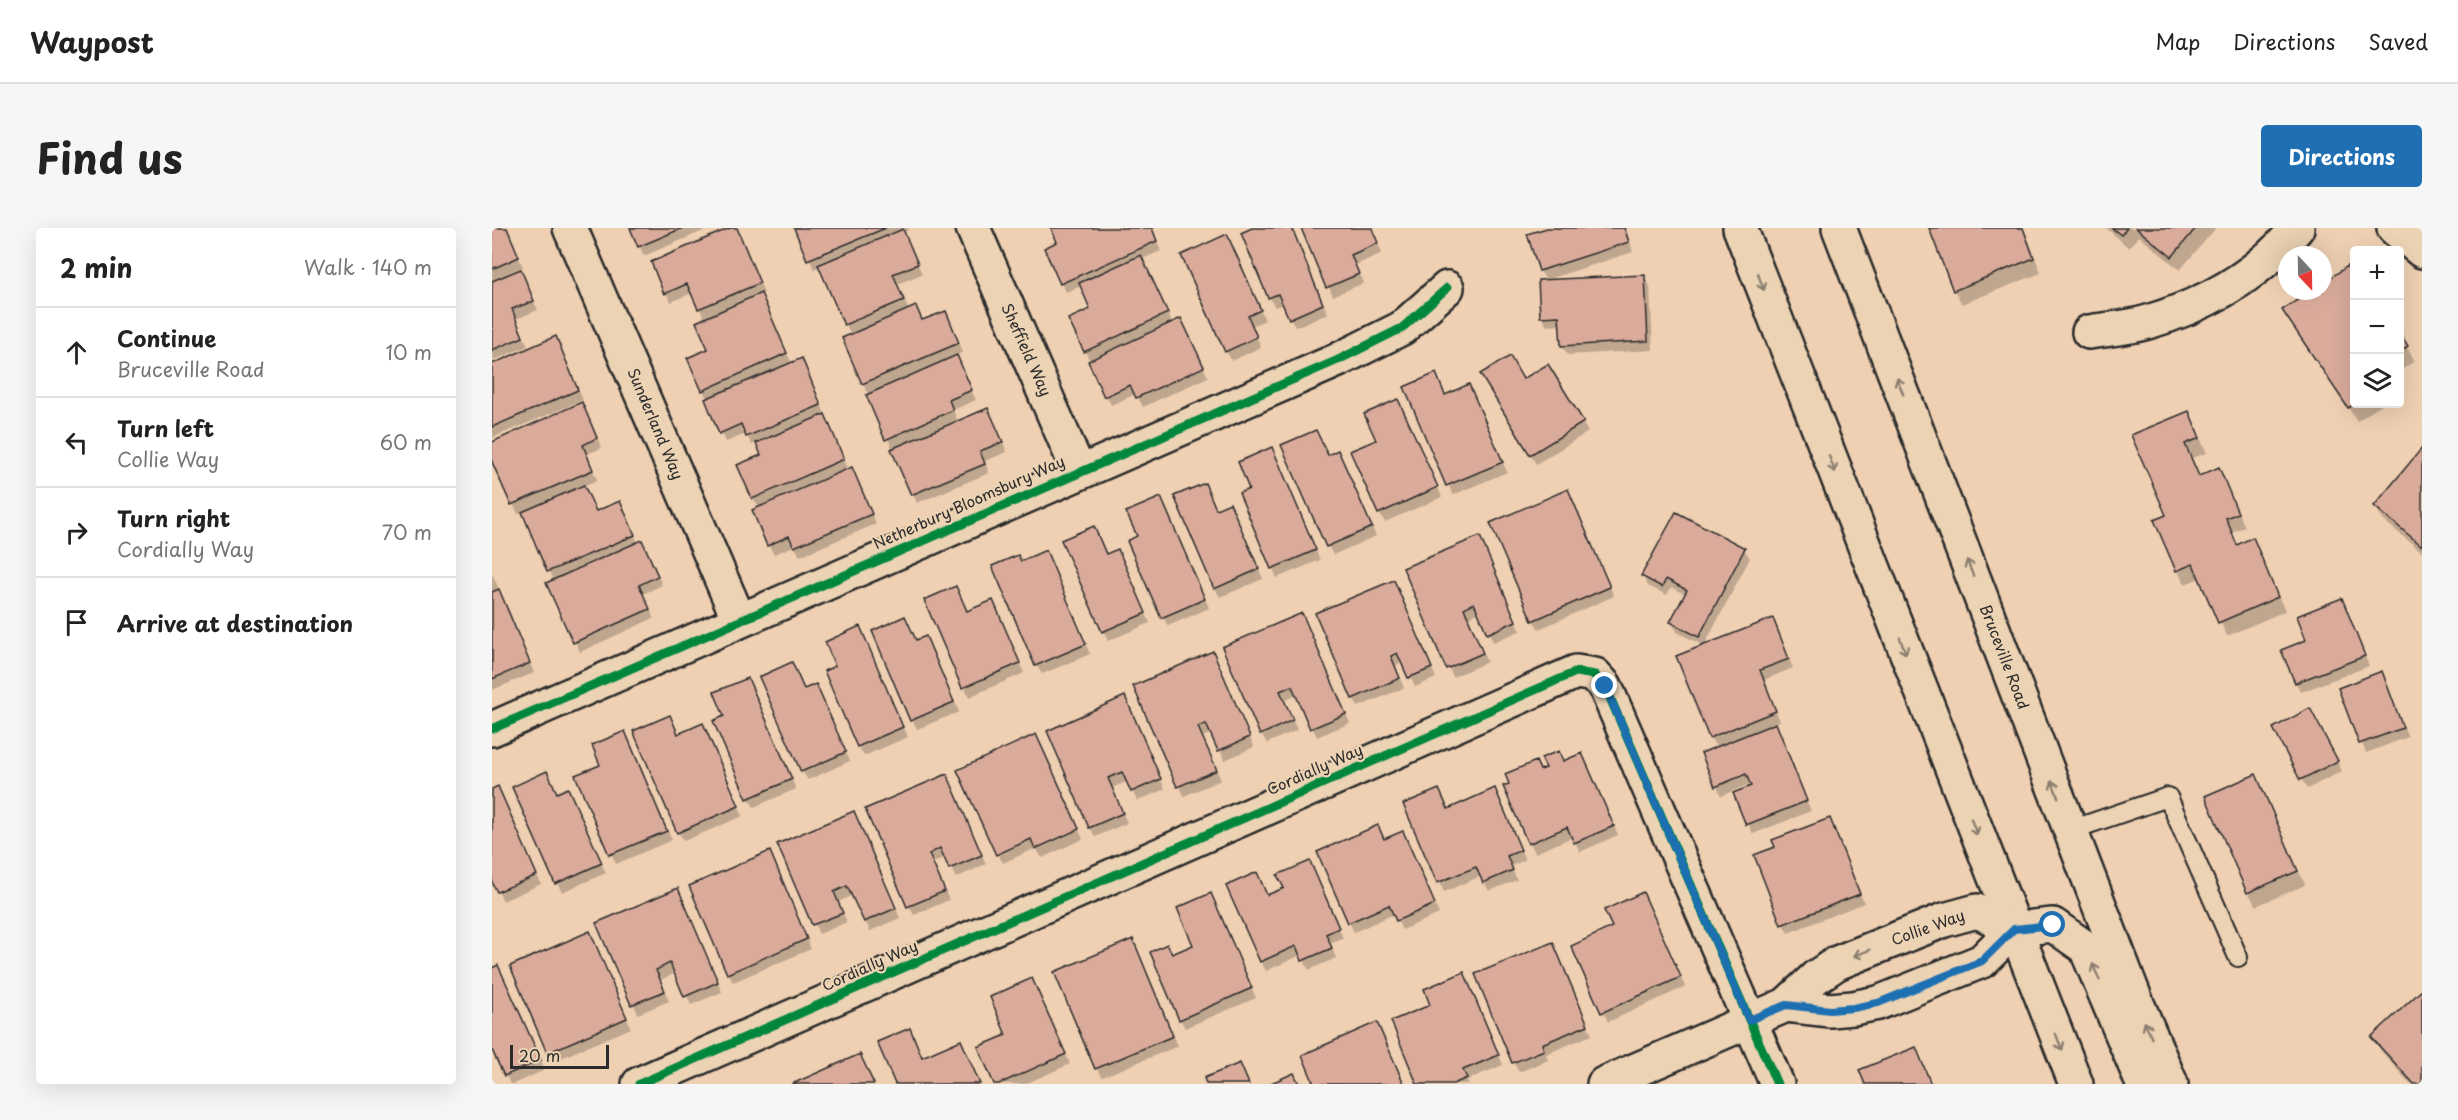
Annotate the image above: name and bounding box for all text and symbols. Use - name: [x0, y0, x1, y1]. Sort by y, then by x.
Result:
- text: Waypost: [30, 20, 154, 63]
- text: Map: [2155, 25, 2200, 57]
- text: Directions: [2233, 25, 2335, 57]
- text: Saved: [2368, 25, 2428, 57]
- text: Find us: [36, 125, 183, 188]
- button: Directions: [2261, 125, 2422, 187]
- north arrow: [2278, 246, 2332, 300]
- map controls: [2350, 246, 2404, 408]
- button: +: [2350, 246, 2404, 300]
- text: 2 min: [60, 248, 133, 287]
- text: Walk · 140 m: [304, 252, 432, 282]
- one-way arrow: [1756, 273, 1767, 291]
- street label: Sheffield Way: [997, 299, 1058, 400]
- button: −: [2350, 300, 2404, 354]
- text: Continue: [117, 321, 216, 354]
- icon: ahead: [60, 336, 93, 369]
- text: 10 m: [385, 337, 432, 367]
- text: Bruceville Road: [117, 354, 265, 384]
- button: layers: [2350, 354, 2404, 408]
- street label: Sunderland Way: [623, 364, 690, 483]
- one-way arrow: [1894, 377, 1905, 396]
- text: Turn left: [117, 411, 214, 444]
- icon: left: [60, 426, 93, 459]
- text: 60 m: [380, 427, 432, 457]
- text: Collie Way: [117, 444, 219, 474]
- street label: Netherbury Bloomsbury Way: [869, 449, 1068, 554]
- one-way arrow: [1827, 454, 1838, 473]
- text: Turn right: [117, 501, 230, 534]
- icon: right: [60, 516, 93, 549]
- text: 70 m: [382, 517, 432, 547]
- text: Cordially Way: [117, 534, 254, 564]
- one-way arrow: [1964, 559, 1975, 578]
- street label: Bruceville Road: [1975, 601, 2036, 712]
- icon: arrive: [60, 606, 93, 639]
- text: Arrive at destination: [117, 606, 353, 639]
- one-way arrow: [1898, 636, 1909, 654]
- route end: [1591, 672, 1617, 698]
- street label: Cordially Way: [1263, 737, 1366, 800]
- one-way arrow: [2049, 781, 2060, 799]
- one-way arrow: [1970, 817, 1981, 836]
- street label: Collie Way: [1888, 903, 1967, 951]
- route start: [2039, 911, 2065, 937]
- street label: Cordially Way: [818, 933, 921, 996]
- one-way arrow: [1854, 948, 1872, 959]
- one-way arrow: [2090, 963, 2101, 982]
- one-way arrow: [2142, 1021, 2153, 1040]
- one-way arrow: [2054, 1032, 2065, 1051]
- scale bar: [510, 1042, 609, 1070]
- text: 20 m: [519, 1043, 560, 1067]

